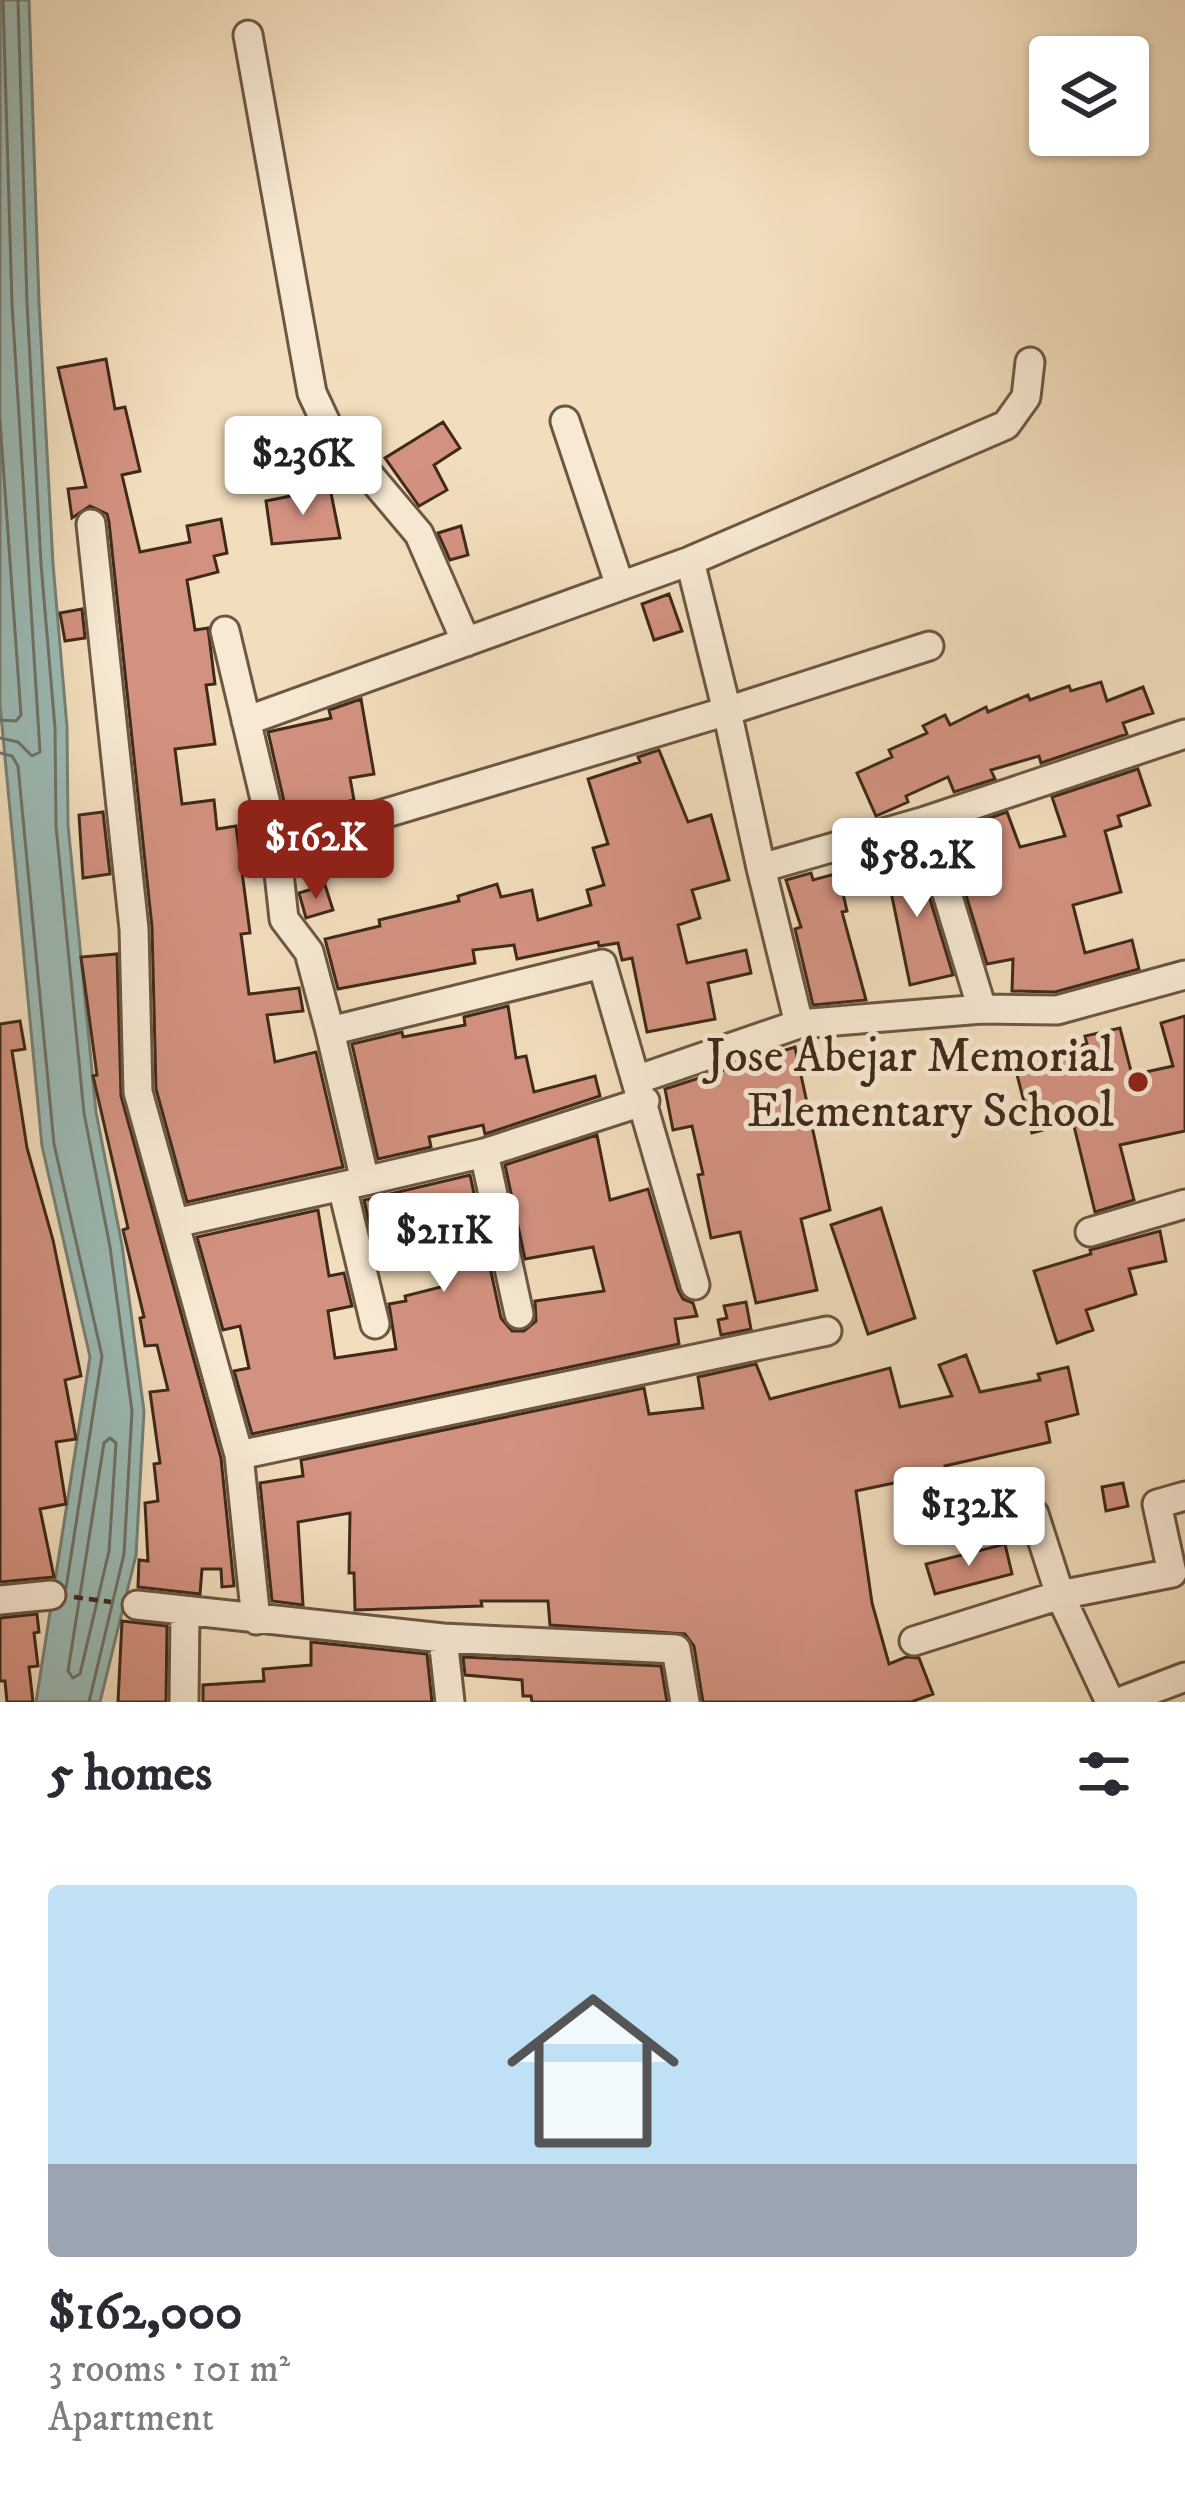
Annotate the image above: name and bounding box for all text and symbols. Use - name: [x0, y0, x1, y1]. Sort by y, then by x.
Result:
- map controls: [1029, 36, 1149, 156]
- button: layers: [1029, 36, 1149, 156]
- pin: $236K: [219, 416, 387, 518]
- text: $236K: [252, 430, 354, 479]
- pin: $162K: [232, 800, 400, 902]
- text: $162K: [265, 814, 367, 863]
- pin: $58.2K: [819, 818, 1015, 920]
- text: $58.2K: [859, 832, 975, 881]
- place label: Jose Abejar Memorial Elementary School: [702, 1027, 1115, 1142]
- marker: Jose Abejar Memorial Elementary School: [1125, 1069, 1151, 1095]
- pin: $211K: [360, 1193, 528, 1295]
- text: $211K: [396, 1207, 492, 1256]
- pin: $132K: [885, 1467, 1053, 1569]
- text: $132K: [921, 1481, 1017, 1530]
- icon: filters: [1071, 1741, 1137, 1807]
- text: 5 homes: [48, 1742, 212, 1806]
- icon: home: [485, 1963, 701, 2179]
- text: $162,000: [48, 2281, 243, 2345]
- text: 3 rooms · 101 m²: [48, 2345, 290, 2394]
- text: Apartment: [48, 2394, 214, 2443]

